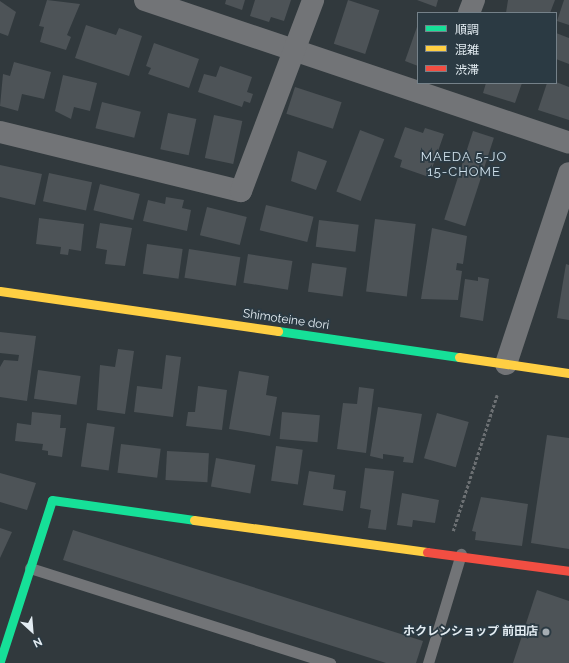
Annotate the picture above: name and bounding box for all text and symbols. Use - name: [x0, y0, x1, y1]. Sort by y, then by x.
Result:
- legend: [417, 12, 557, 84]
- text: 順調: [455, 23, 479, 37]
- text: 混雑: [455, 43, 479, 57]
- text: 渋滞: [455, 63, 479, 77]
- district label: MAEDA 5-JO 15-CHOME: [421, 150, 507, 181]
- street label: Shimoteine dori: [242, 307, 330, 333]
- north arrow: [12, 611, 52, 651]
- place label: ホクレンショップ 前田店: [403, 625, 538, 639]
- marker: ホクレンショップ 前田店: [541, 627, 551, 637]
- text: N: [31, 635, 44, 650]

